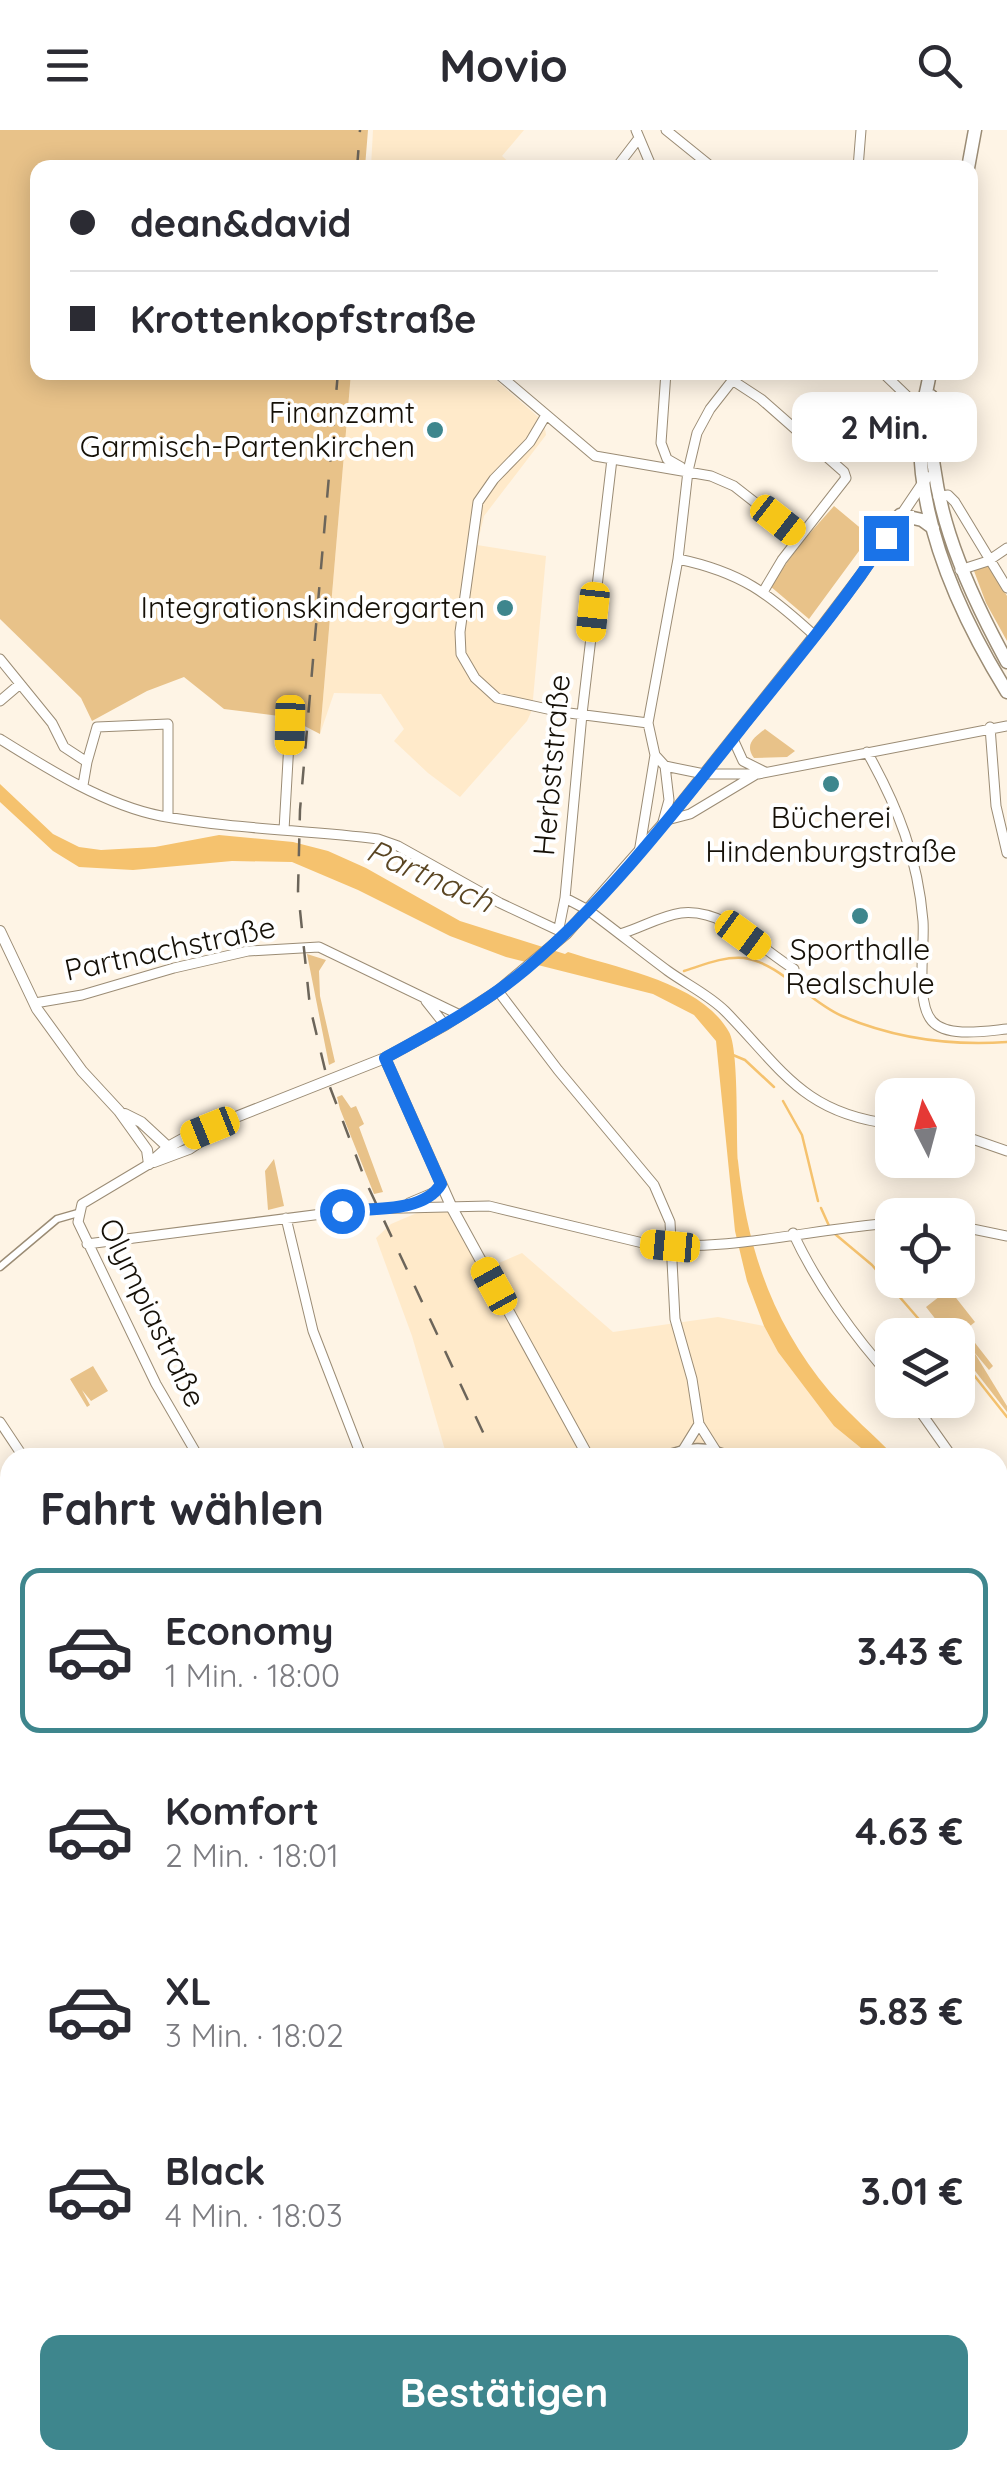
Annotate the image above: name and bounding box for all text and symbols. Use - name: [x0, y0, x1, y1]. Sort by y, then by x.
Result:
- text: Movio: [439, 37, 568, 93]
- icon: menu: [40, 38, 95, 93]
- icon: search: [912, 38, 967, 93]
- text: dean&david: [130, 199, 351, 247]
- text: Krottenkopfstraße: [130, 295, 476, 343]
- place label: Finanzamt Garmisch-Partenkirchen: [80, 393, 415, 465]
- callout: 2 Min.: [794, 393, 978, 463]
- text: 2 Min.: [841, 407, 928, 447]
- marker: Finanzamt Garmisch-Partenkirchen: [424, 419, 446, 441]
- car: [745, 490, 811, 550]
- route end: [864, 516, 909, 561]
- car: [575, 581, 611, 643]
- place label: Integrationskindergarten: [140, 588, 485, 626]
- marker: Integrationskindergarten: [494, 597, 516, 619]
- street label: Herbststraße: [524, 673, 578, 857]
- car: [274, 695, 306, 755]
- marker: Bücherei Hindenburgstraße: [820, 773, 842, 795]
- place label: Bücherei Hindenburgstraße: [705, 798, 957, 870]
- water label: Partnach: [361, 830, 501, 921]
- car: [710, 905, 776, 965]
- marker: Sporthalle Realschule: [849, 905, 871, 927]
- street label: Partnachstraße: [61, 907, 279, 989]
- place label: Sporthalle Realschule: [785, 930, 935, 1002]
- north arrow: [875, 1078, 975, 1178]
- map controls: [875, 1078, 975, 1418]
- car: [177, 1103, 243, 1153]
- route start: [320, 1189, 365, 1234]
- button: locate: [875, 1198, 975, 1298]
- street label: Olympiastraße: [91, 1212, 215, 1413]
- car: [639, 1228, 701, 1264]
- car: [466, 1252, 522, 1320]
- button: layers: [875, 1318, 975, 1418]
- text: Fahrt wählen: [40, 1480, 324, 1536]
- icon: car: [45, 1606, 135, 1696]
- text: Economy: [165, 1607, 334, 1655]
- text: 3.43 €: [857, 1627, 963, 1675]
- text: 1 Min. · 18:00: [165, 1655, 340, 1695]
- icon: car: [45, 1786, 135, 1876]
- text: Komfort: [165, 1787, 319, 1835]
- text: 4.63 €: [855, 1807, 963, 1855]
- text: 2 Min. · 18:01: [165, 1835, 339, 1875]
- icon: car: [45, 1966, 135, 2056]
- text: XL: [165, 1967, 211, 2015]
- text: 5.83 €: [857, 1987, 963, 2035]
- text: 3 Min. · 18:02: [165, 2015, 344, 2055]
- icon: car: [45, 2146, 135, 2236]
- text: Black: [165, 2147, 265, 2195]
- text: 3.01 €: [861, 2167, 963, 2215]
- text: 4 Min. · 18:03: [165, 2195, 343, 2235]
- button: Bestätigen: [40, 2335, 968, 2450]

